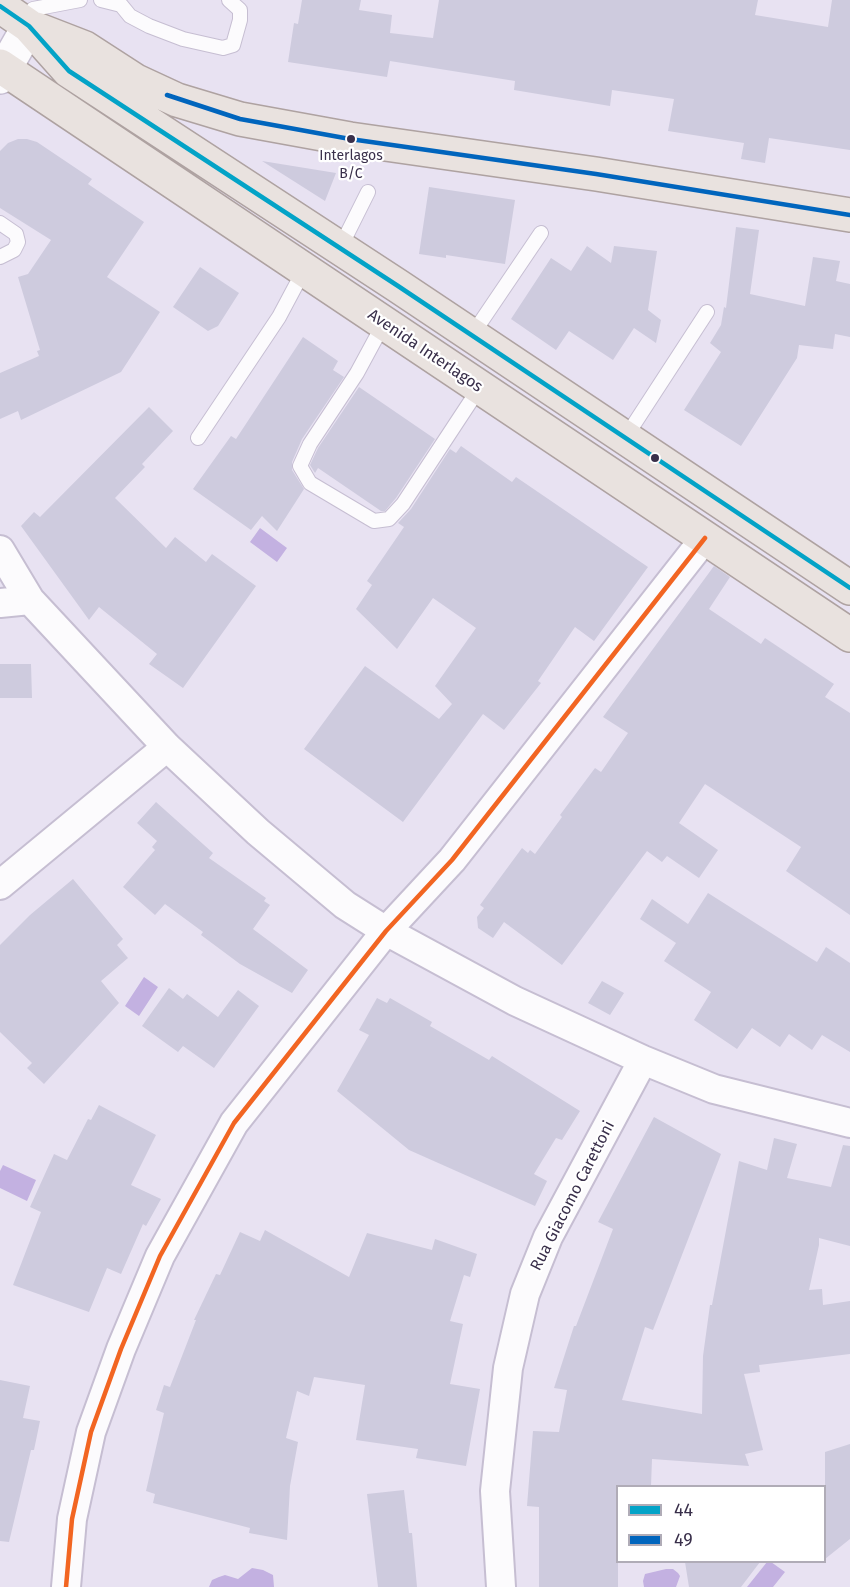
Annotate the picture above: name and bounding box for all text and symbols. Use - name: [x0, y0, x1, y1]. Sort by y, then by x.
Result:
- marker: Interlagos B/C: [345, 133, 357, 145]
- place label: Interlagos B/C: [319, 148, 383, 180]
- street label: Avenida Interlagos: [364, 305, 486, 397]
- unlabelled marker: [649, 452, 661, 464]
- street label: Rua Giacomo Carettoni: [527, 1118, 619, 1274]
- legend: [616, 1485, 826, 1563]
- text: 44: [674, 1499, 693, 1521]
- text: 49: [674, 1529, 693, 1551]

